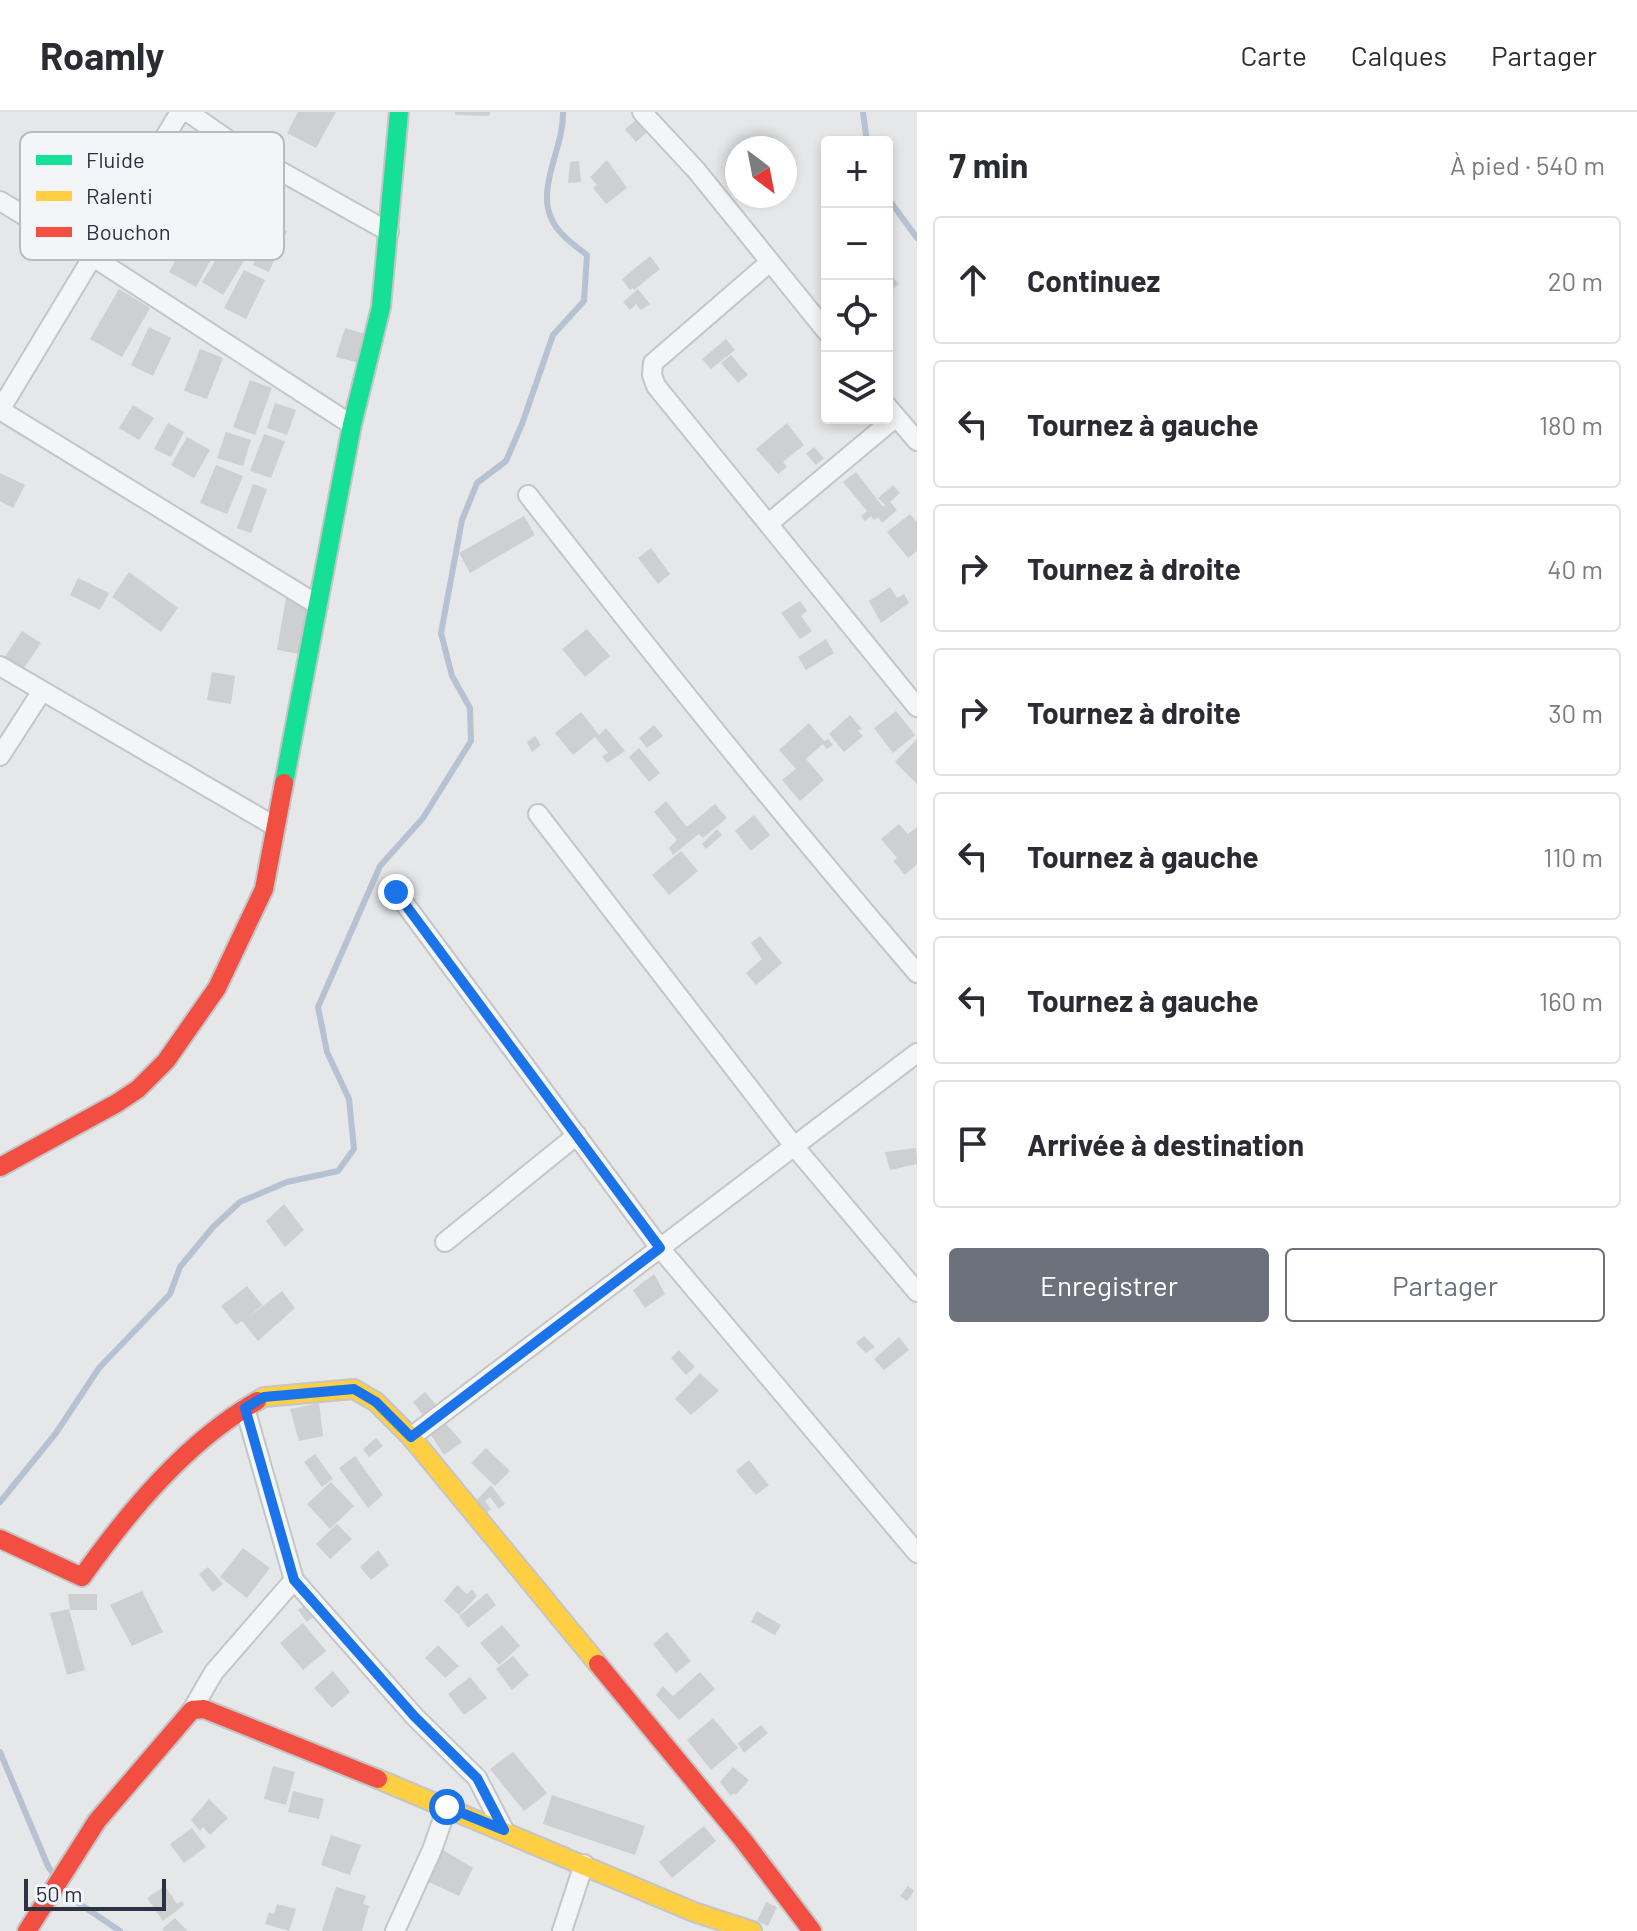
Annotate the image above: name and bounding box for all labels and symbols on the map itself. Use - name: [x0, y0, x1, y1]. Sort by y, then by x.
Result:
- legend: [20, 132, 284, 260]
- north arrow: [725, 136, 797, 208]
- text: Fluide: [86, 146, 145, 172]
- text: Ralenti: [86, 182, 153, 208]
- text: Bouchon: [86, 218, 171, 244]
- route end: [378, 874, 414, 910]
- route start: [429, 1789, 465, 1825]
- scale bar: [24, 1875, 166, 1911]

